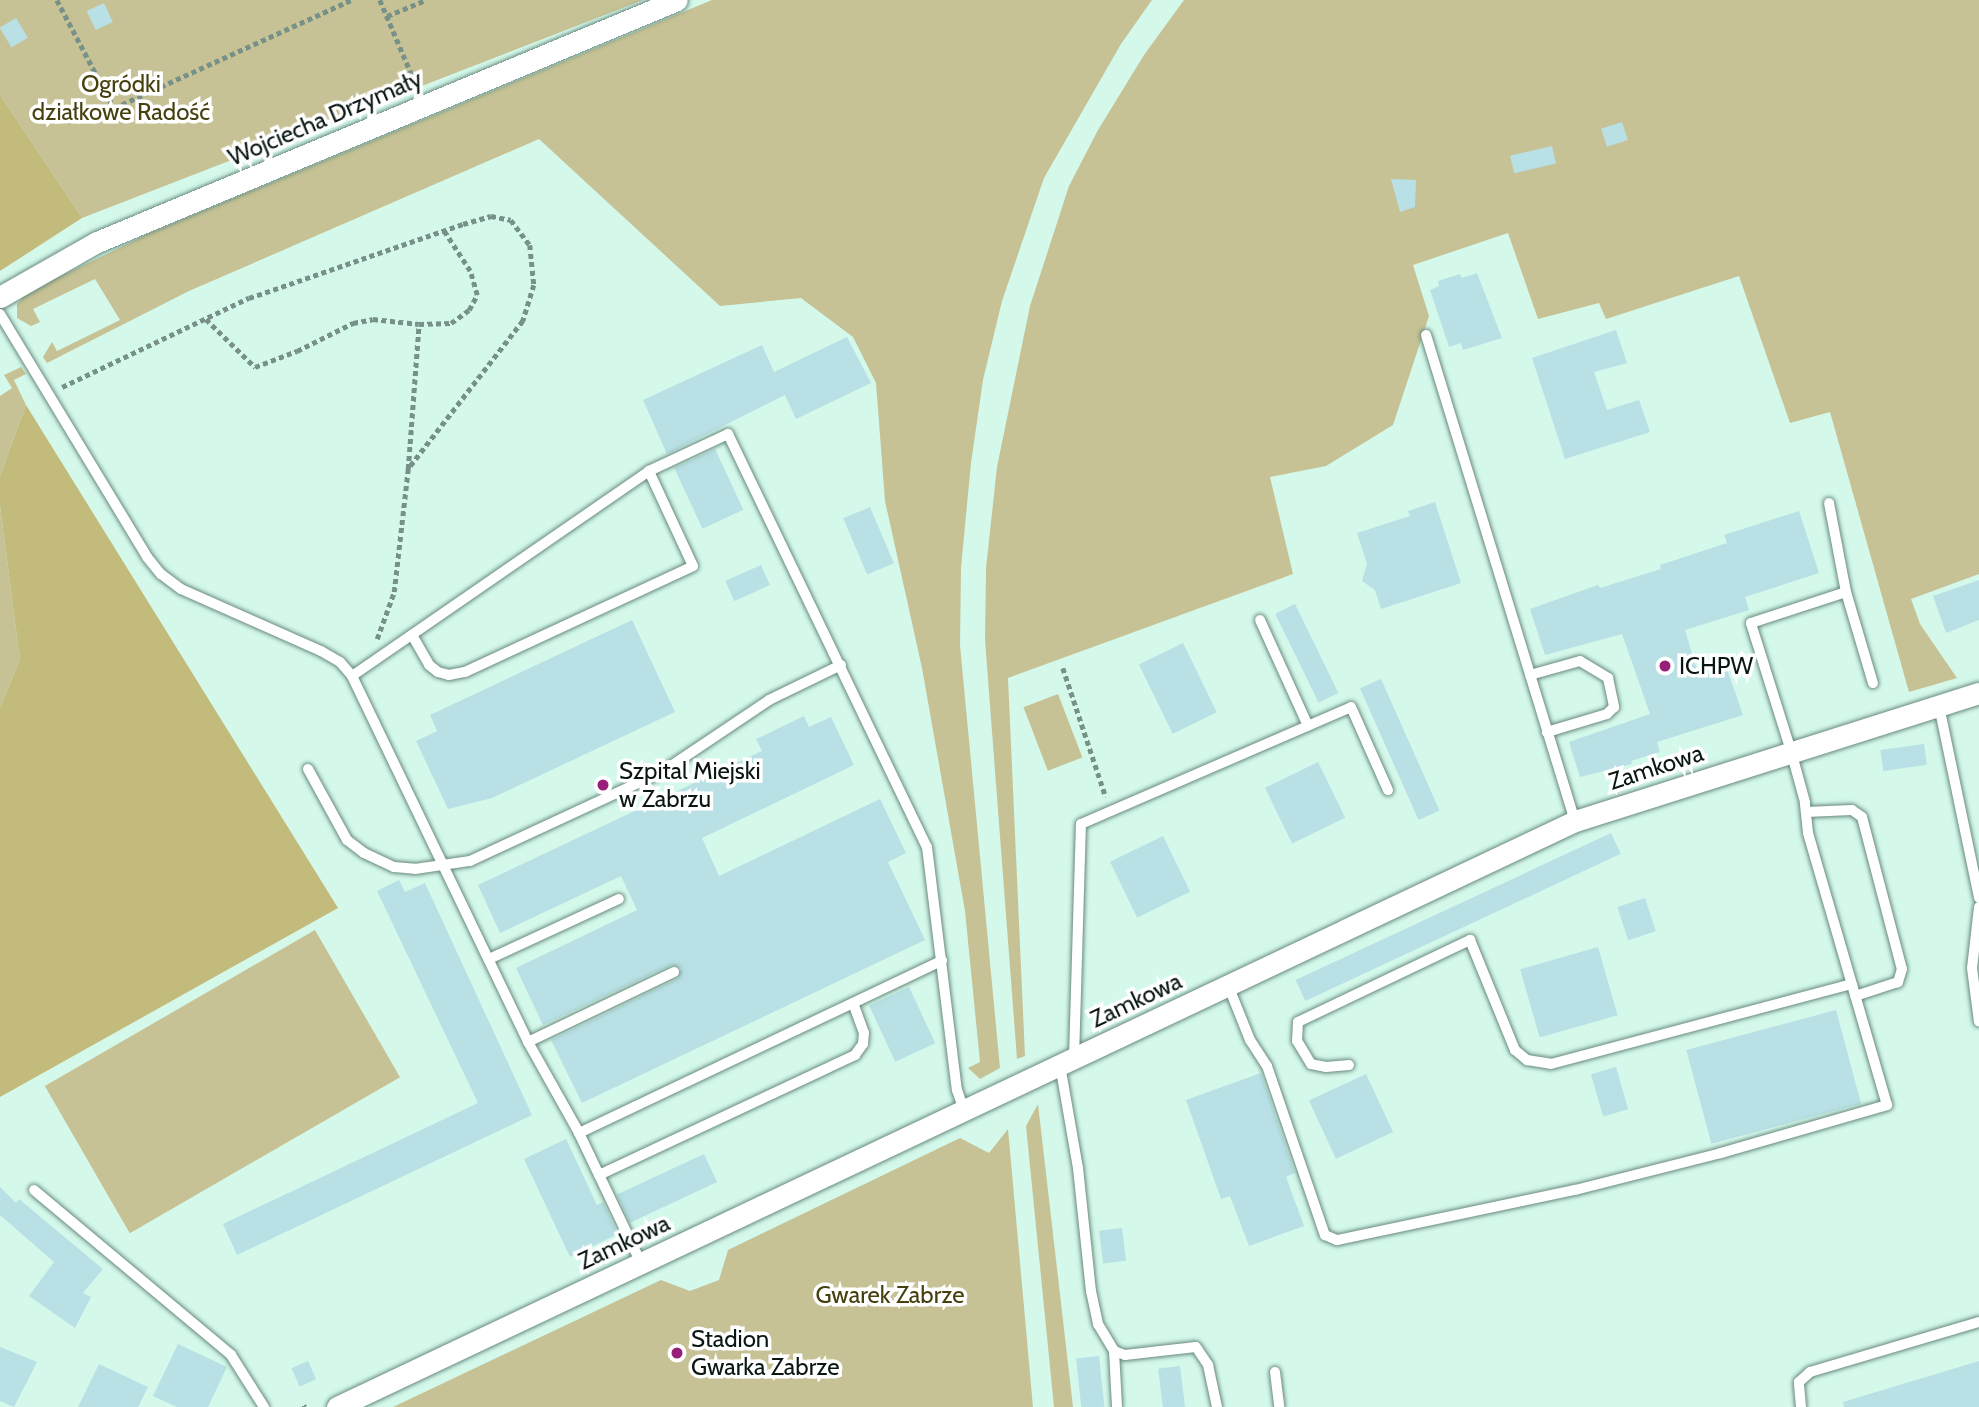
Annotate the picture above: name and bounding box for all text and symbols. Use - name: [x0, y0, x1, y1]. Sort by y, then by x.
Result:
- street label: Wojciecha Drzymały: [224, 64, 426, 172]
- park label: Ogródki działkowe Radość: [32, 70, 210, 126]
- place label: ICHPW: [1679, 652, 1753, 680]
- marker: ICHPW: [1657, 658, 1673, 674]
- street label: Zamkowa: [1605, 738, 1707, 796]
- place label: Szpital Miejski w Zabrzu: [619, 757, 761, 813]
- marker: Szpital Miejski w Zabrzu: [593, 775, 613, 795]
- street label: Zamkowa: [1086, 966, 1186, 1034]
- street label: Zamkowa: [574, 1208, 674, 1276]
- park label: Gwarek Zabrze: [815, 1281, 965, 1309]
- place label: Stadion Gwarka Zabrze: [691, 1325, 840, 1381]
- marker: Stadion Gwarka Zabrze: [669, 1345, 685, 1361]

